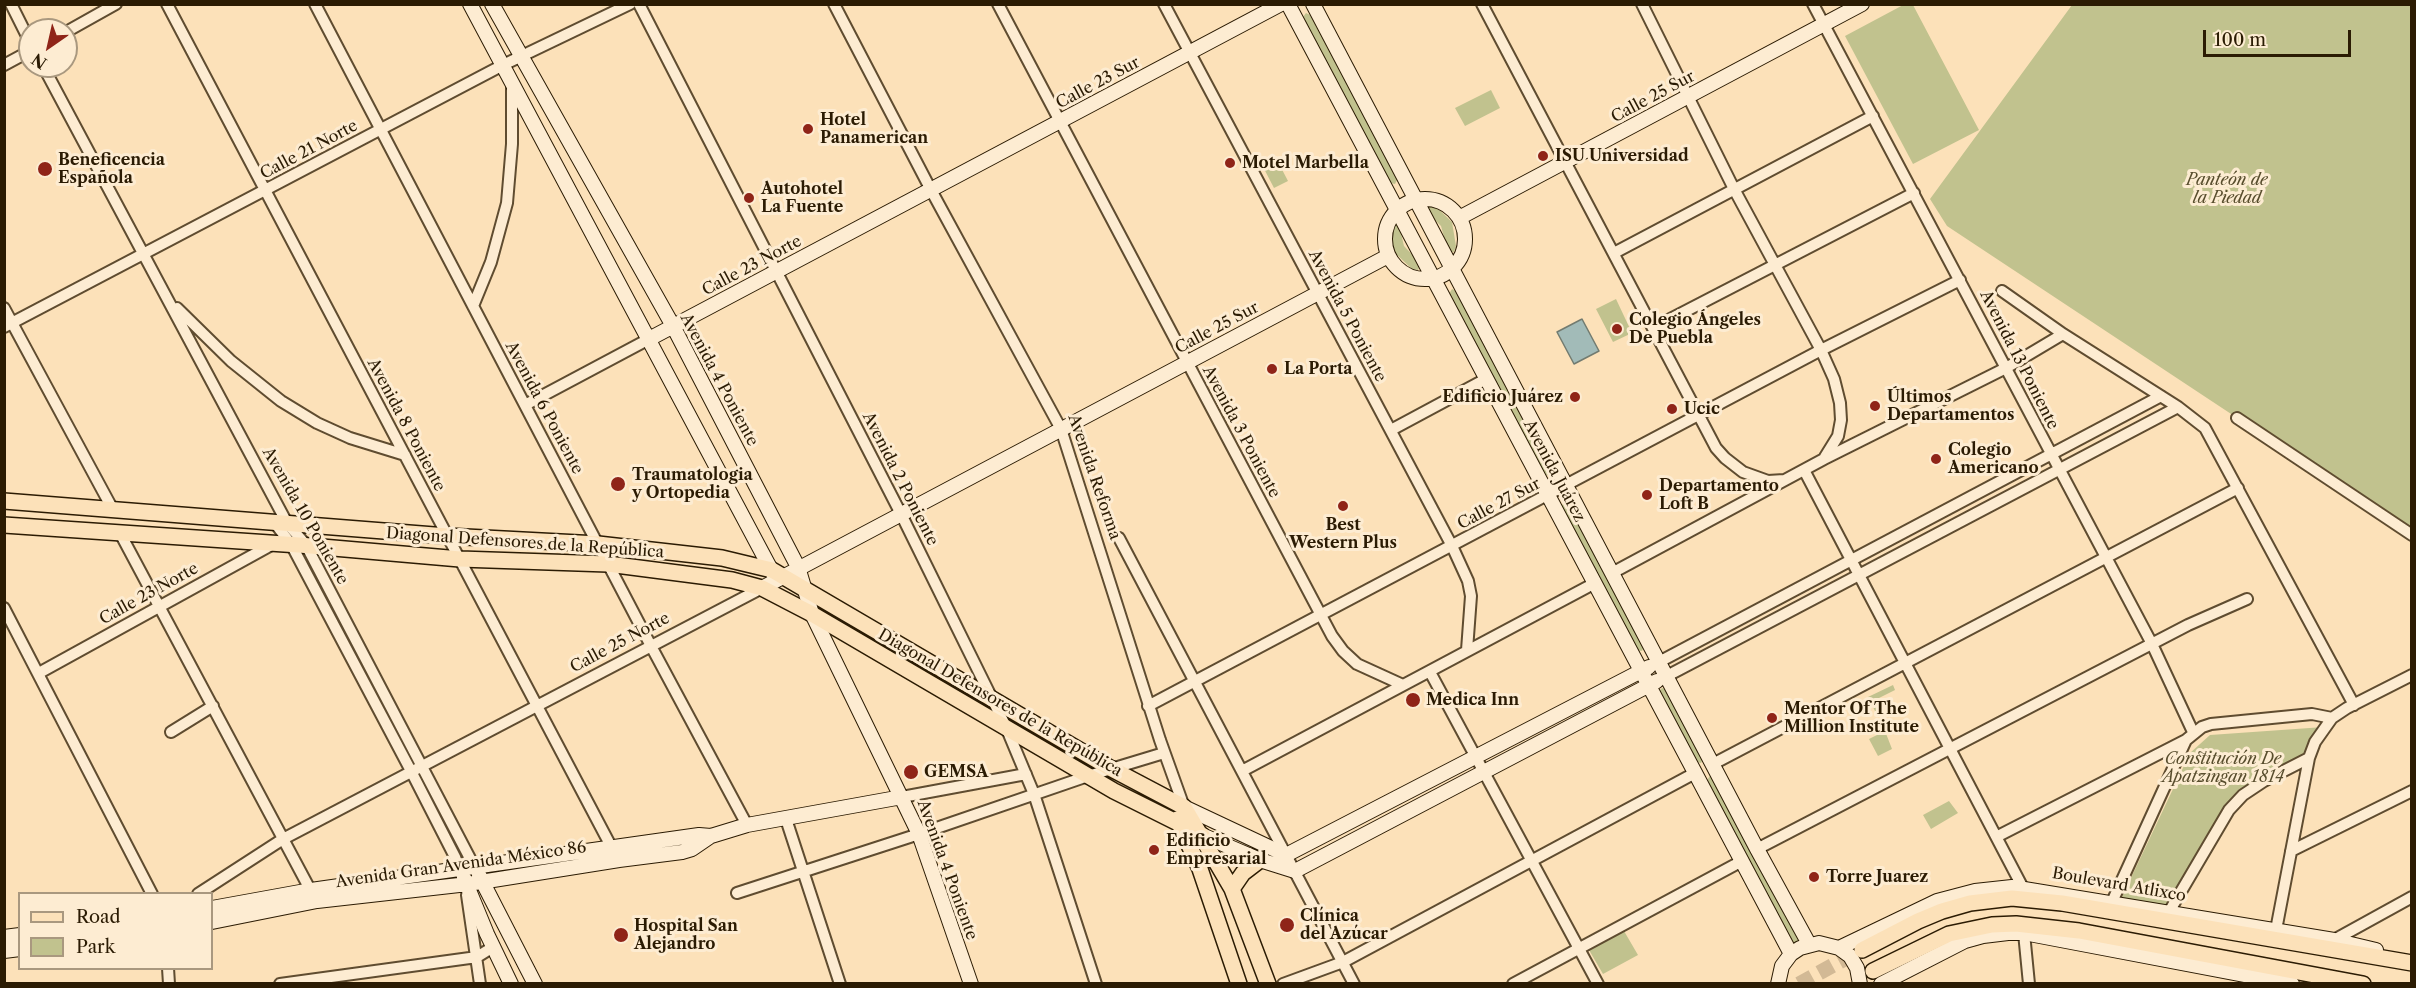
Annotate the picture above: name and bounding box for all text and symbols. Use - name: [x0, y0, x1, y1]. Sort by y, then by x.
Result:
- north arrow: [18, 18, 78, 78]
- scale bar: [2206, 18, 2354, 56]
- text: 100 m: [2214, 29, 2266, 51]
- text: N: [28, 49, 50, 73]
- street label: Calle 23 Sur: [1053, 53, 1143, 113]
- street label: Calle 25 Sur: [1608, 67, 1698, 127]
- place label: Hotel Panamerican: [820, 110, 928, 148]
- street label: Calle 21 Norte: [257, 116, 361, 184]
- marker: Hotel Panamerican: [801, 122, 815, 136]
- place label: ISU Universidad: [1555, 146, 1689, 166]
- marker: ISU Universidad: [1536, 149, 1550, 163]
- place label: Beneficencia Española: [58, 150, 165, 188]
- place label: Motel Marbella: [1242, 153, 1369, 173]
- marker: Motel Marbella: [1223, 156, 1237, 170]
- marker: Beneficencia Española: [36, 160, 54, 178]
- park label: Panteón de la Piedad: [2186, 170, 2268, 208]
- place label: Autohotel La Fuente: [761, 179, 843, 217]
- marker: Autohotel La Fuente: [742, 191, 756, 205]
- street label: Calle 23 Norte: [699, 232, 805, 300]
- street label: Avenida 5 Poniente: [1304, 247, 1390, 385]
- street label: Avenida 13 Poniente: [1976, 287, 2062, 433]
- street label: Calle 25 Sur: [1172, 298, 1262, 358]
- street label: Avenida 4 Poniente: [676, 310, 762, 450]
- place label: Colegio Ángeles De Puebla: [1629, 310, 1761, 348]
- marker: Colegio Ángeles De Puebla: [1610, 322, 1624, 336]
- street label: Avenida 6 Poniente: [501, 338, 587, 478]
- street label: Avenida 8 Poniente: [363, 355, 449, 495]
- place label: La Porta: [1284, 359, 1353, 379]
- marker: La Porta: [1265, 362, 1279, 376]
- street label: Avenida 3 Poniente: [1198, 363, 1284, 501]
- place label: Edificio Juárez: [1442, 387, 1563, 407]
- place label: Últimos Departamentos: [1887, 387, 2014, 425]
- marker: Edificio Juárez: [1568, 390, 1582, 404]
- place label: Ucic: [1684, 399, 1720, 419]
- marker: Últimos Departamentos: [1868, 399, 1882, 413]
- marker: Ucic: [1665, 402, 1679, 416]
- street label: Avenida 2 Poniente: [858, 409, 942, 549]
- street label: Avenida Reforma: [1064, 412, 1124, 542]
- street label: Avenida Juárez: [1519, 417, 1589, 525]
- place label: Colegio Americano: [1948, 440, 2039, 478]
- street label: Avenida 10 Poniente: [258, 444, 352, 588]
- marker: Colegio Americano: [1929, 452, 1943, 466]
- place label: Traumatologia y Ortopedia: [632, 465, 753, 503]
- street label: Calle 27 Sur: [1454, 474, 1544, 534]
- marker: Traumatologia y Ortopedia: [609, 475, 627, 493]
- place label: Departamento Loft B: [1659, 476, 1779, 514]
- marker: Departamento Loft B: [1640, 488, 1654, 502]
- marker: Best Western Plus: [1336, 499, 1350, 513]
- place label: Best Western Plus: [1289, 515, 1397, 553]
- street label: Diagonal Defensores de la República: [385, 524, 665, 562]
- street label: Calle 23 Norte: [96, 559, 202, 629]
- street label: Calle 25 Norte: [567, 609, 673, 677]
- street label: Diagonal Defensores de la República: [875, 625, 1125, 781]
- place label: Medica Inn: [1426, 690, 1519, 710]
- marker: Medica Inn: [1404, 691, 1422, 709]
- place label: Mentor Of The Million Institute: [1784, 699, 1919, 737]
- marker: Mentor Of The Million Institute: [1765, 711, 1779, 725]
- park label: Constitución De Apatzingan 1814: [2162, 749, 2284, 787]
- place label: GEMSA: [924, 762, 988, 782]
- marker: GEMSA: [902, 763, 920, 781]
- street label: Avenida 4 Poniente: [913, 797, 981, 943]
- place label: Edificio Empresarial: [1166, 831, 1267, 869]
- street label: Avenida Gran Avenida México 86: [335, 838, 587, 892]
- marker: Edificio Empresarial: [1147, 843, 1161, 857]
- street label: Boulevard Atlixco: [2051, 864, 2187, 906]
- place label: Torre Juarez: [1826, 867, 1928, 887]
- marker: Torre Juarez: [1807, 870, 1821, 884]
- legend: [18, 892, 213, 970]
- text: Road: [76, 906, 121, 928]
- place label: Clínica del Azúcar: [1300, 906, 1388, 944]
- place label: Hospital San Alejandro: [634, 916, 738, 954]
- marker: Clínica del Azúcar: [1278, 916, 1296, 934]
- marker: Hospital San Alejandro: [612, 926, 630, 944]
- text: Park: [76, 936, 115, 958]

